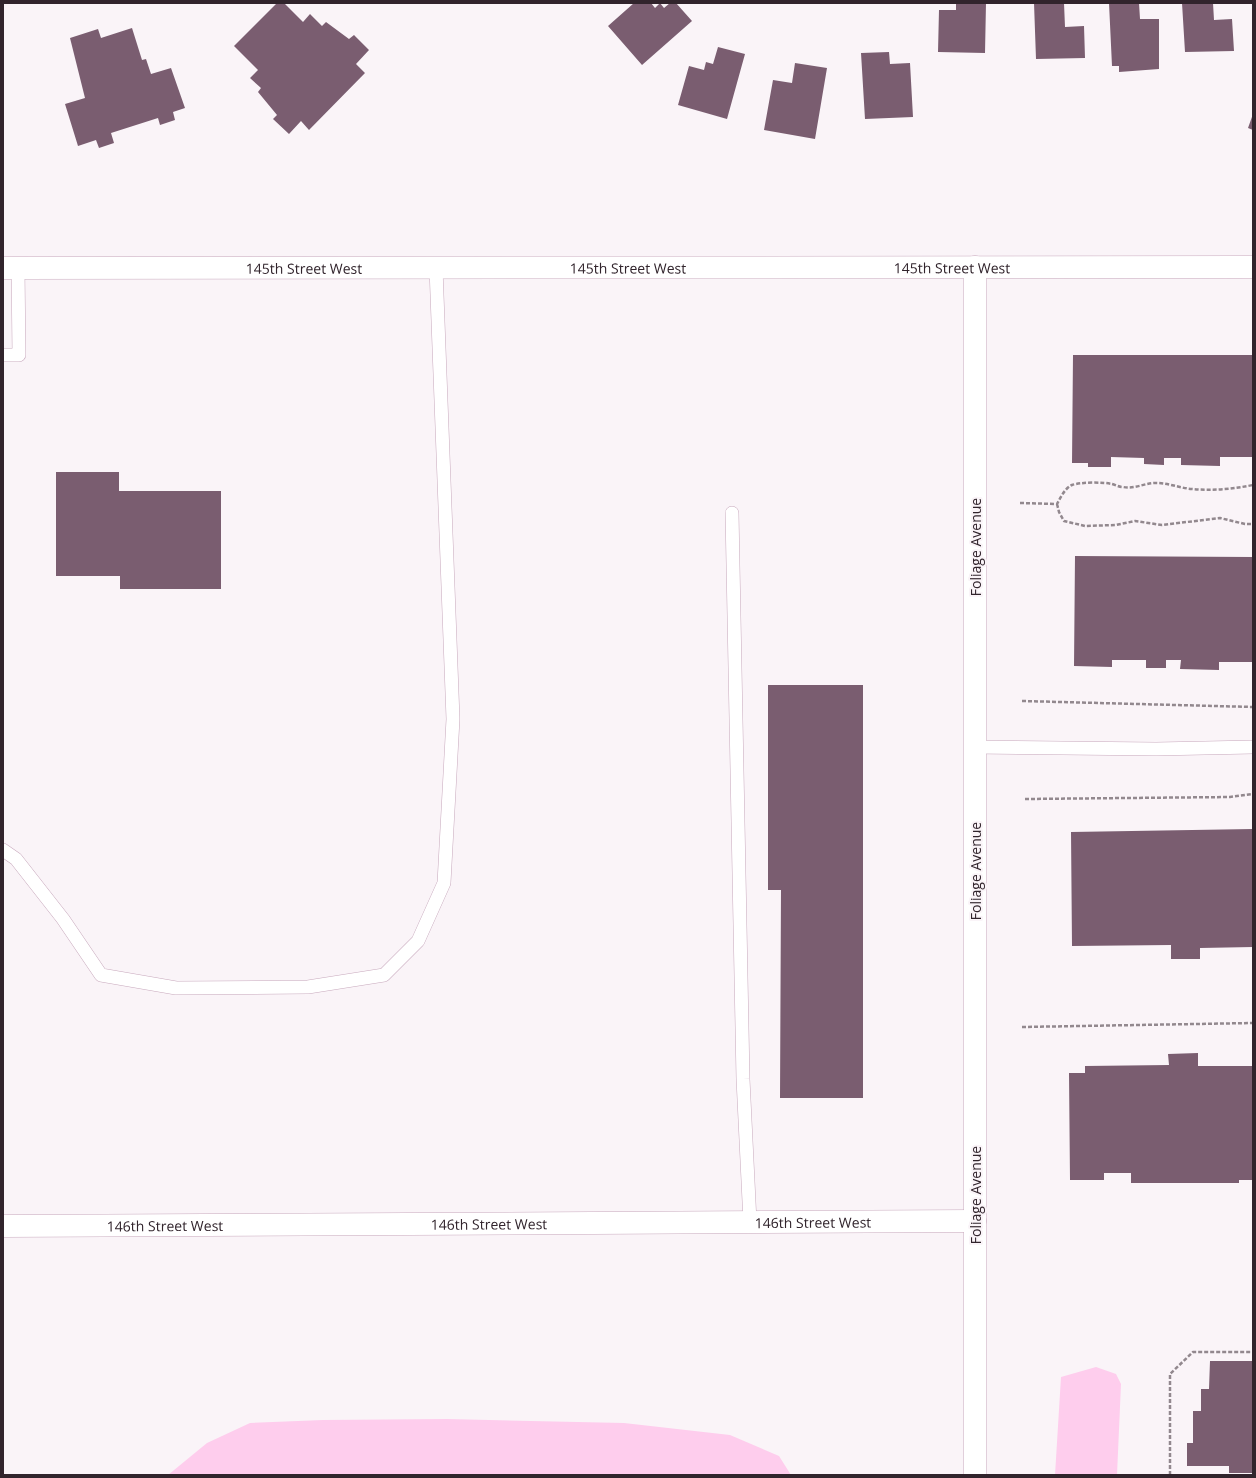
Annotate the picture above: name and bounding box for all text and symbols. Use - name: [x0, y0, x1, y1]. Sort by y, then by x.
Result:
- street label: 145th Street West: [246, 258, 362, 277]
- street label: 145th Street West: [570, 258, 686, 277]
- street label: 145th Street West: [894, 258, 1010, 277]
- street label: Foliage Avenue: [966, 498, 985, 596]
- street label: Foliage Avenue: [966, 822, 985, 920]
- street label: Foliage Avenue: [966, 1146, 985, 1244]
- street label: 146th Street West: [755, 1212, 871, 1232]
- street label: 146th Street West: [431, 1214, 547, 1233]
- street label: 146th Street West: [107, 1215, 223, 1235]

